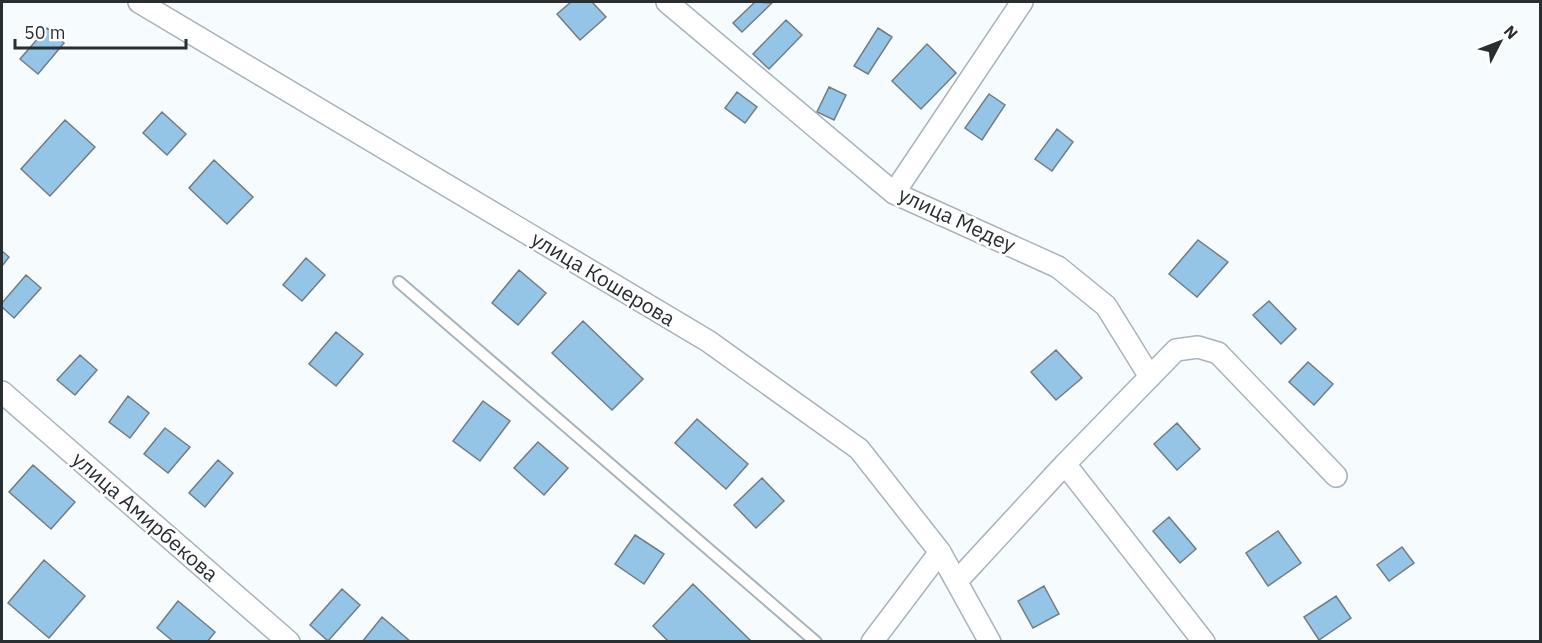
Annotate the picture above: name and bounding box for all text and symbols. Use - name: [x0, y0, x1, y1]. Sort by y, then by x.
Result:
- scale bar: [15, 12, 186, 50]
- north arrow: [1470, 12, 1530, 72]
- text: 50 m: [24, 21, 66, 44]
- text: N: [1500, 21, 1522, 43]
- street label: улица Медеу: [894, 180, 1021, 259]
- street label: улица Кошерова: [526, 224, 681, 332]
- street label: улица Амирбекова: [67, 445, 225, 588]

